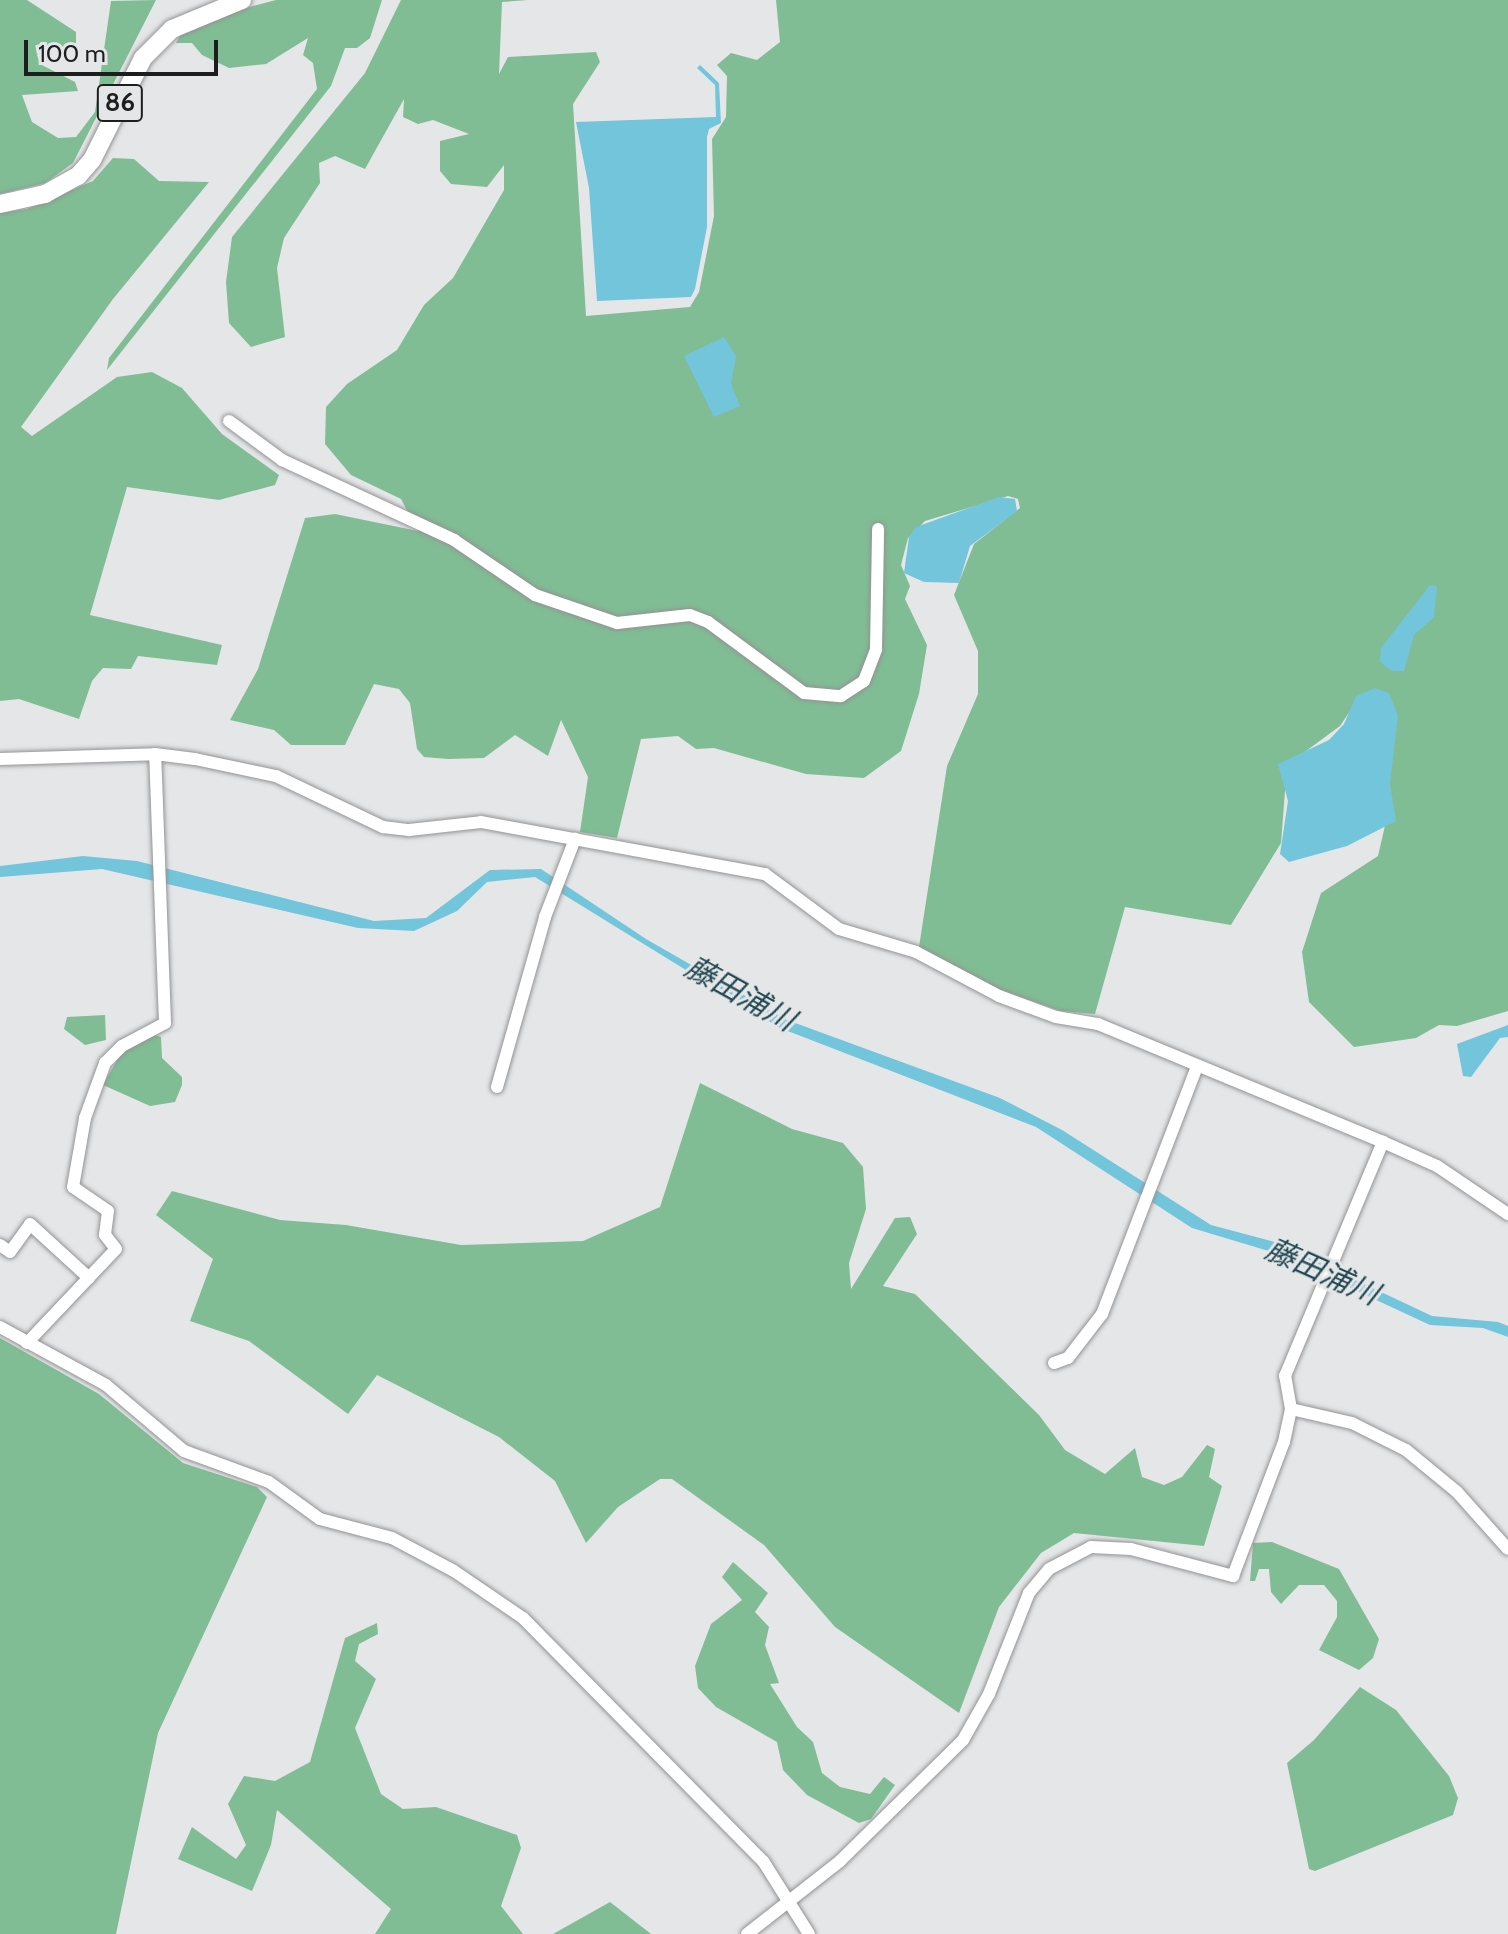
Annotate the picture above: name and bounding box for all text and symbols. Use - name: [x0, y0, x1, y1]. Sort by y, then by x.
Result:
- scale bar: [28, 24, 222, 74]
- text: 100 m: [38, 39, 106, 68]
- road number: 86: [96, 81, 144, 125]
- water label: 藤田浦川: [679, 949, 801, 1039]
- water label: 藤田浦川: [1260, 1231, 1384, 1313]

